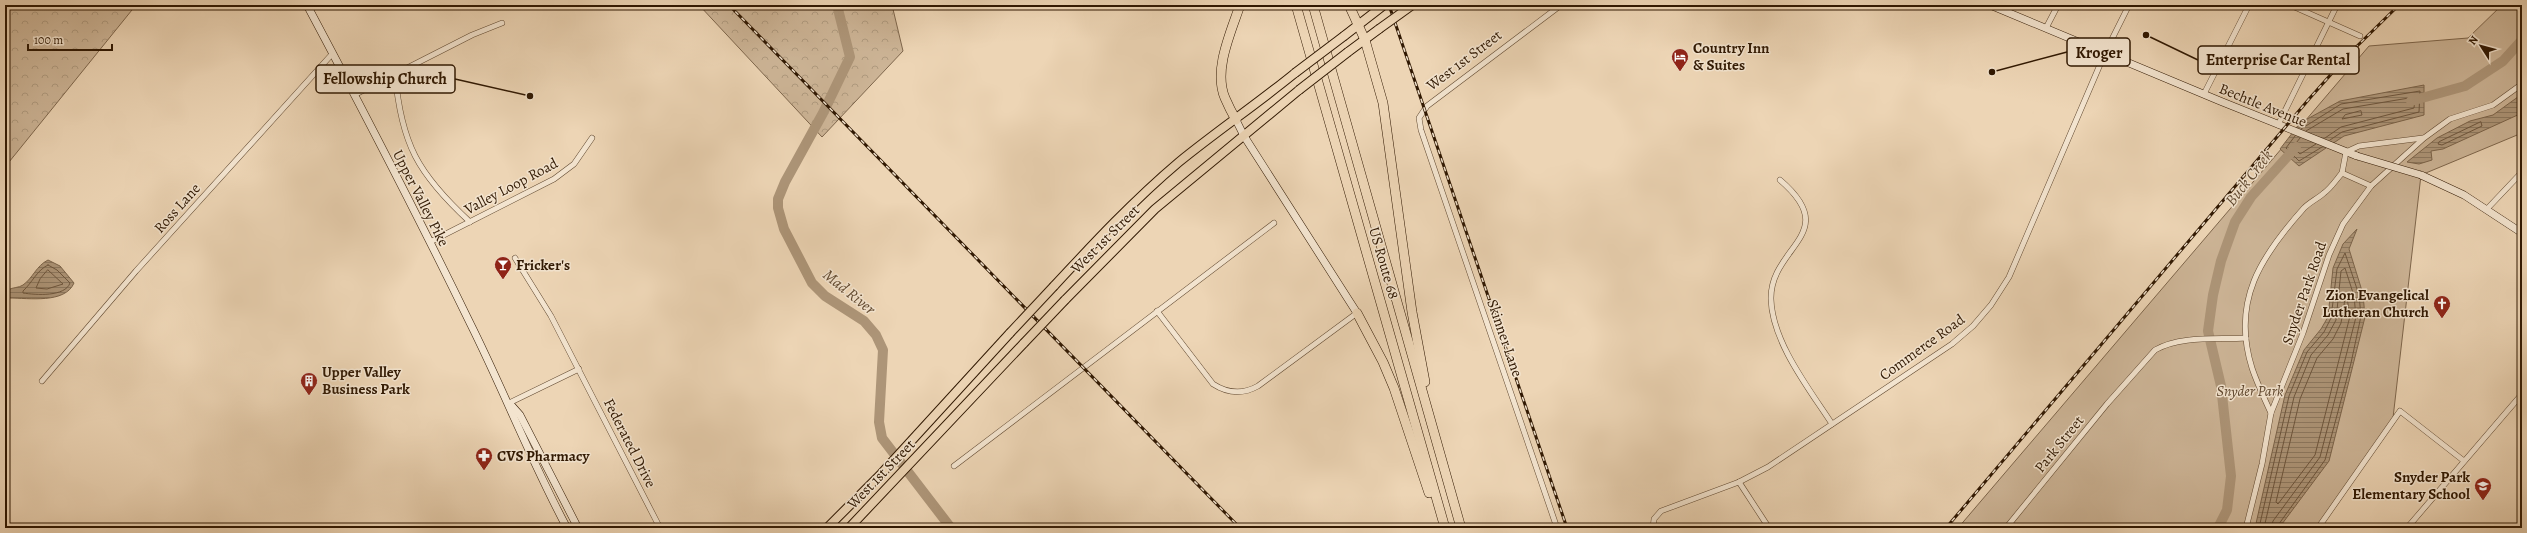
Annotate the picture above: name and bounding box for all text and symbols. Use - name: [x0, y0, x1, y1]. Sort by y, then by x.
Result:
- street label: West 1st Street: [1421, 25, 1506, 96]
- scale bar: [28, 26, 112, 52]
- north arrow: [2461, 26, 2501, 66]
- text: 100 m: [34, 32, 63, 48]
- text: N: [2465, 33, 2482, 48]
- place label: Country Inn & Suites: [1693, 38, 1770, 75]
- callout: Kroger: [2067, 38, 2130, 66]
- text: Kroger: [2075, 42, 2123, 64]
- callout: Enterprise Car Rental: [2198, 46, 2359, 74]
- hotel icon: Country Inn & Suites: [1670, 47, 1690, 72]
- text: Enterprise Car Rental: [2206, 49, 2351, 71]
- callout: Fellowship Church: [316, 65, 455, 93]
- text: Fellowship Church: [323, 68, 447, 90]
- street label: Bechtle Avenue: [2216, 78, 2310, 132]
- water label: Buck Creek: [2220, 145, 2278, 211]
- street label: Upper Valley Pike: [388, 146, 454, 250]
- street label: Valley Loop Road: [460, 152, 562, 220]
- street label: Ross Lane: [149, 179, 205, 237]
- street label: West 1st Street: [1066, 200, 1144, 278]
- street label: US Route 68: [1364, 225, 1404, 301]
- street label: Snyder Park Road: [2277, 238, 2331, 347]
- bar icon: Fricker's: [493, 255, 513, 280]
- place label: Fricker's: [516, 255, 570, 275]
- water label: Mad River: [818, 264, 880, 320]
- place label: Zion Evangelical Lutheran Church: [2322, 285, 2429, 322]
- church icon: Zion Evangelical Lutheran Church: [2432, 294, 2452, 319]
- street label: Skinner Lane: [1482, 296, 1528, 380]
- street label: Commerce Road: [1875, 309, 1969, 385]
- place label: Upper Valley Business Park: [322, 362, 410, 399]
- building icon: Upper Valley Business Park: [299, 371, 319, 396]
- park label: Snyder Park: [2216, 381, 2284, 401]
- street label: Federated Drive: [599, 395, 661, 491]
- street label: Park Street: [2030, 411, 2088, 477]
- street label: West 1st Street: [842, 435, 919, 514]
- pharmacy icon: CVS Pharmacy: [474, 446, 494, 471]
- place label: CVS Pharmacy: [497, 446, 591, 466]
- place label: Snyder Park Elementary School: [2352, 467, 2470, 504]
- school or university icon: Snyder Park Elementary School: [2473, 476, 2493, 501]

